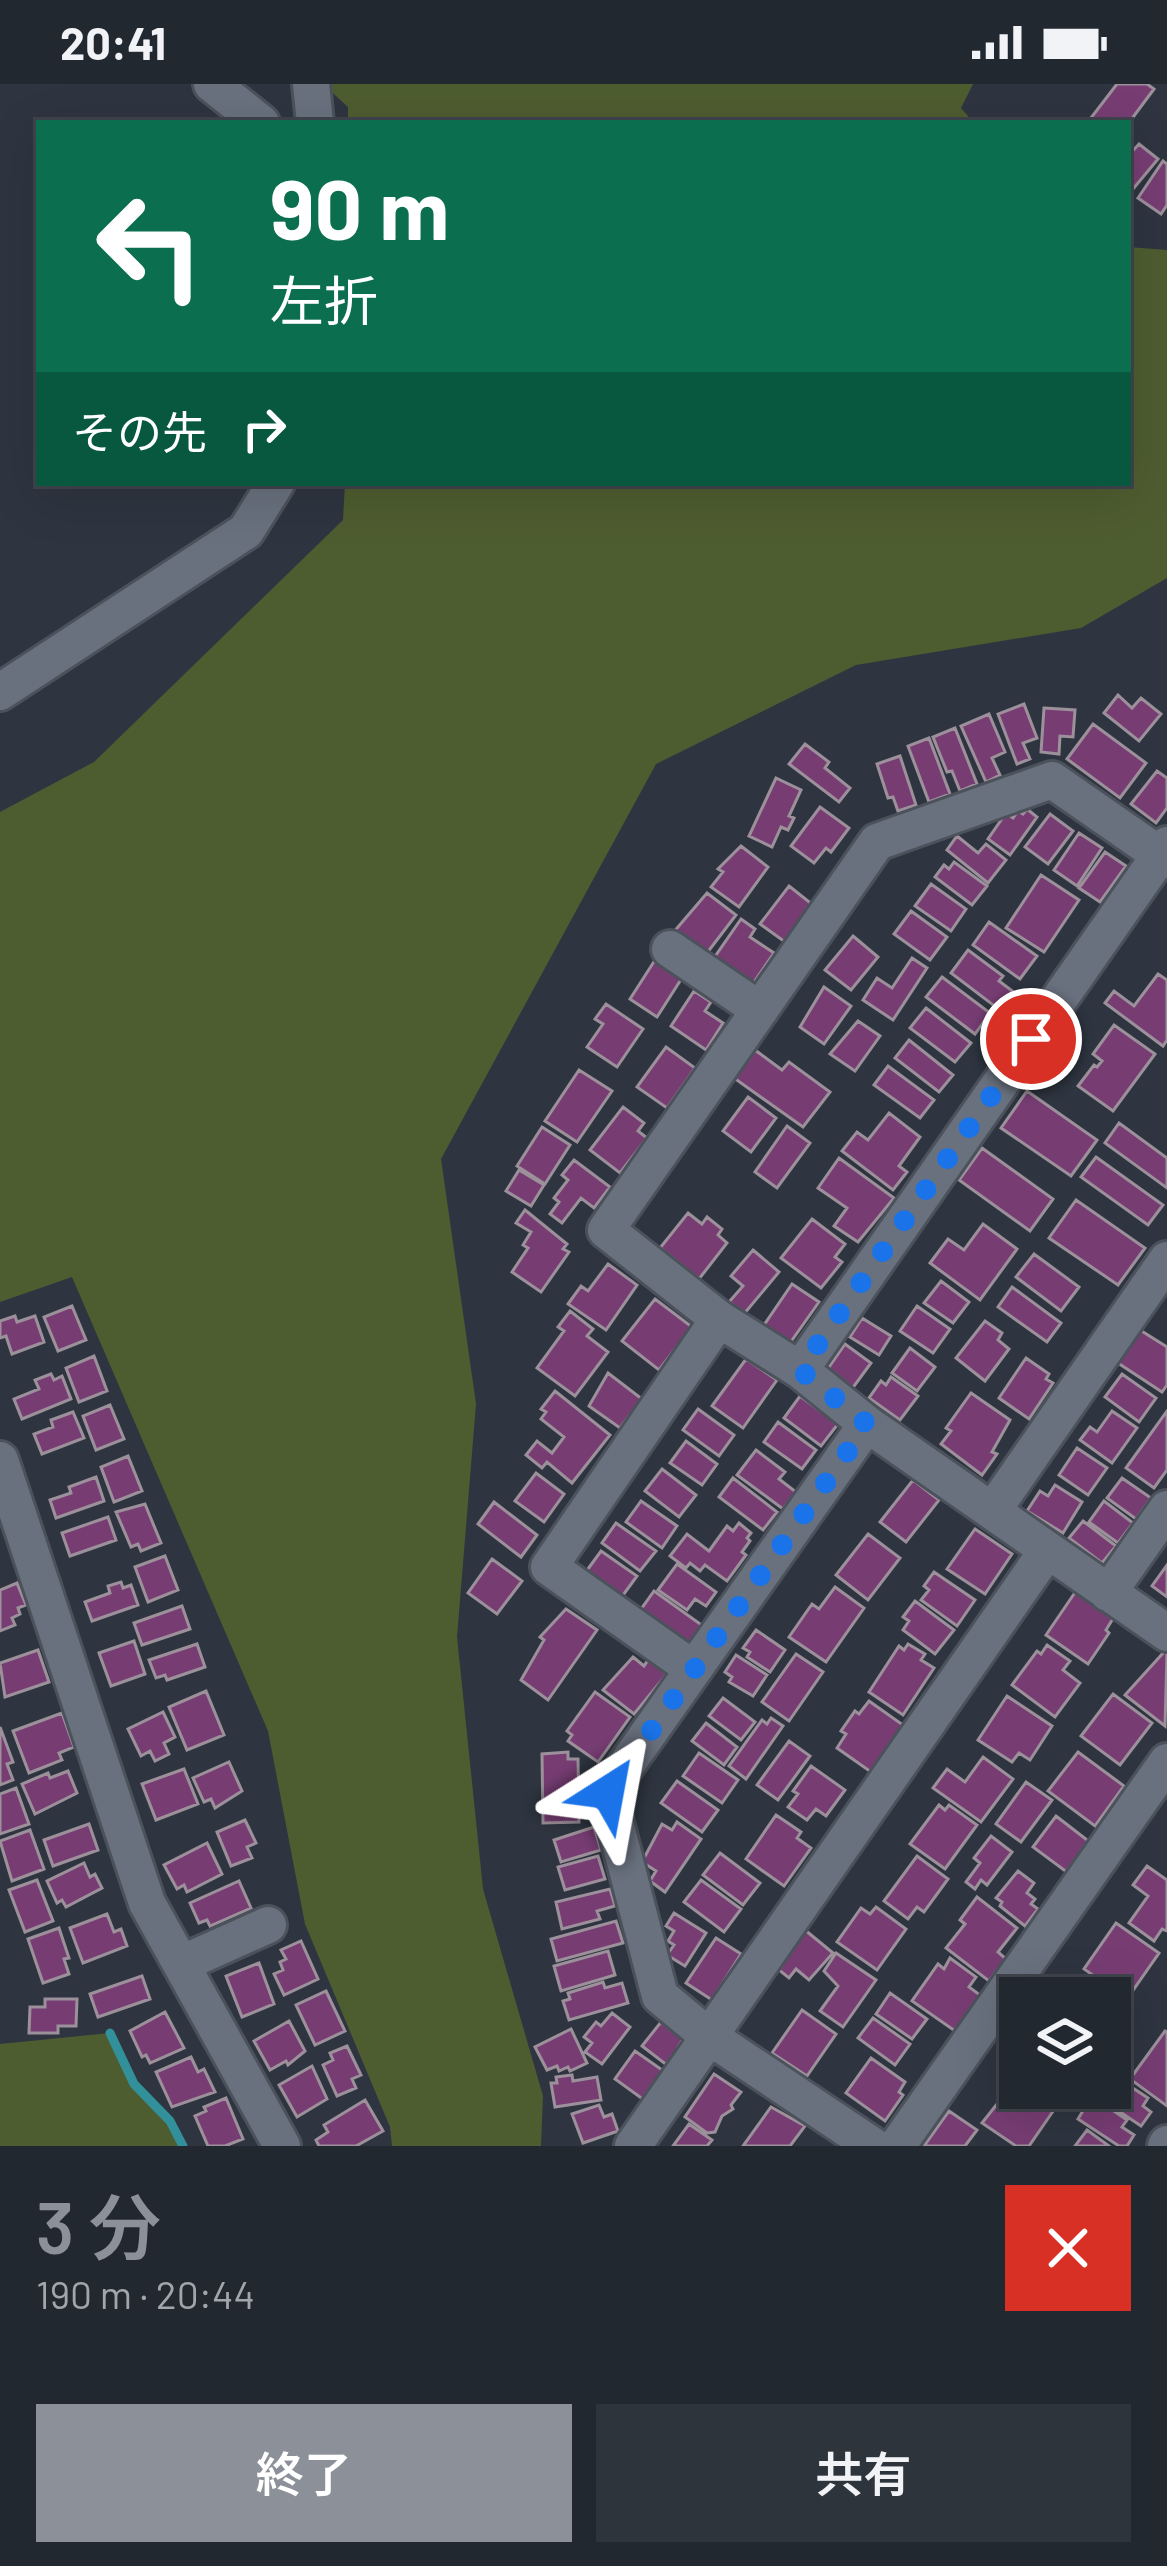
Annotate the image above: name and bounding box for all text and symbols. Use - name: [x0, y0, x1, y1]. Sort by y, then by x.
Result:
- text: 20:41: [60, 15, 166, 69]
- text: 90 m: [270, 156, 449, 257]
- icon: left: [72, 168, 228, 324]
- text: 左折: [270, 267, 378, 332]
- icon: right: [231, 396, 297, 462]
- text: その先: [72, 404, 207, 458]
- pin: [980, 988, 1082, 1090]
- icon: arrive: [998, 1006, 1064, 1072]
- position arrow: [545, 1729, 671, 1855]
- map controls: [999, 1977, 1131, 2109]
- button: layers: [999, 1977, 1131, 2109]
- text: 3 分: [36, 2182, 161, 2268]
- button: close: [1005, 2185, 1131, 2311]
- text: 190 m · 20:44: [36, 2270, 255, 2317]
- button: 終了: [36, 2404, 572, 2542]
- button: 共有: [596, 2404, 1131, 2542]

